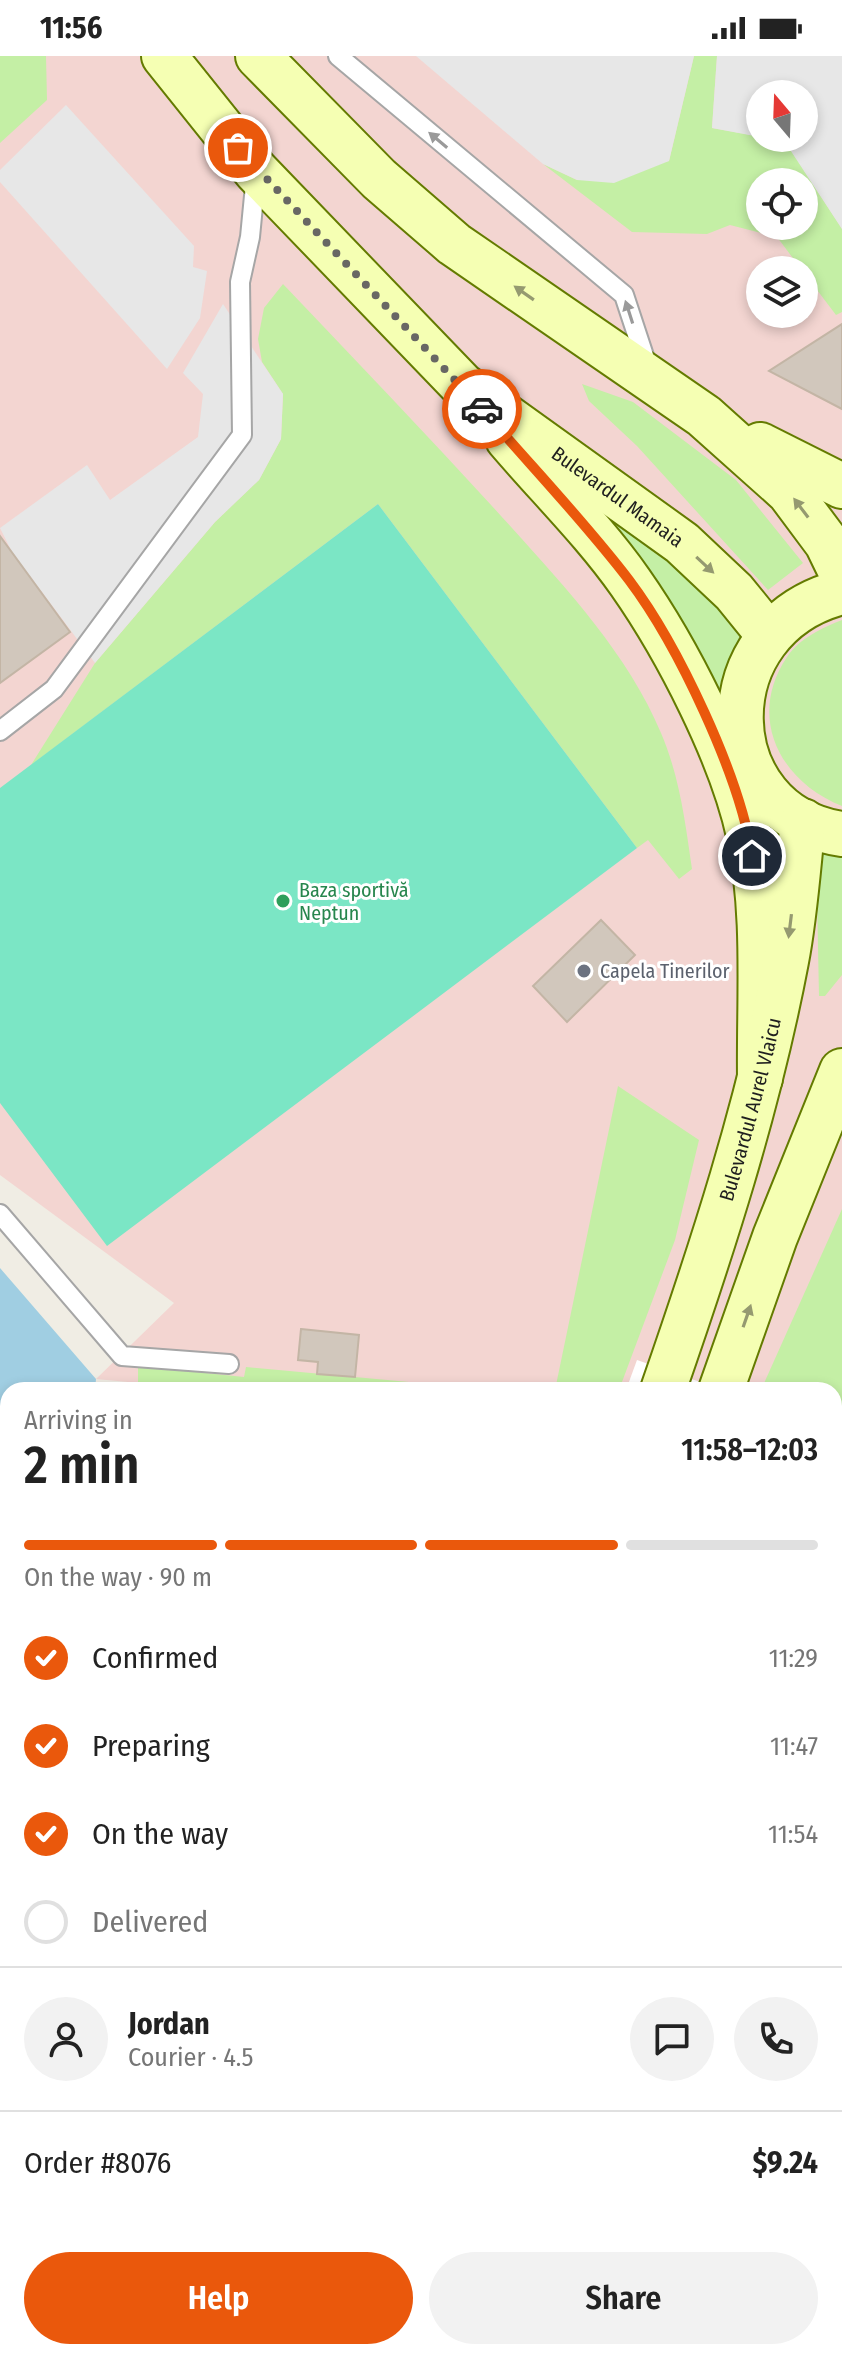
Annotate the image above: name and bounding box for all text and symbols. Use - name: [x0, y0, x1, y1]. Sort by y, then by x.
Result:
- text: 11:56: [40, 10, 102, 46]
- north arrow: [746, 80, 818, 152]
- map controls: [746, 80, 818, 328]
- pin: [204, 114, 272, 182]
- icon: bag: [216, 126, 260, 170]
- one-way arrow: [428, 132, 448, 149]
- button: locate: [746, 168, 818, 240]
- button: layers: [746, 256, 818, 328]
- one-way arrow: [514, 286, 535, 301]
- one-way arrow: [622, 300, 635, 324]
- courier: [442, 369, 522, 449]
- icon: car: [460, 387, 504, 431]
- street label: Bulevardul Mamaia: [547, 441, 688, 552]
- one-way arrow: [794, 498, 809, 519]
- one-way arrow: [695, 555, 714, 573]
- pin: [718, 822, 786, 890]
- icon: home: [730, 834, 774, 878]
- place label: Baza sportivă Neptun: [299, 878, 409, 925]
- marker: Baza sportivă Neptun: [274, 892, 292, 910]
- one-way arrow: [784, 914, 797, 939]
- place label: Capela Tinerilor: [600, 959, 729, 983]
- marker: Capela Tinerilor: [575, 962, 593, 980]
- street label: Bulevardul Aurel Vlaicu: [714, 1015, 786, 1204]
- one-way arrow: [742, 1304, 754, 1328]
- text: Arriving in: [24, 1405, 133, 1436]
- text: 11:58–12:03: [681, 1432, 818, 1468]
- text: 2 min: [24, 1434, 140, 1497]
- text: On the way · 90 m: [24, 1562, 212, 1593]
- icon: check: [24, 1636, 68, 1680]
- text: Confirmed: [92, 1640, 218, 1676]
- text: 11:29: [769, 1643, 818, 1674]
- icon: check: [24, 1724, 68, 1768]
- text: Preparing: [92, 1728, 210, 1764]
- text: 11:47: [770, 1731, 818, 1762]
- icon: check: [24, 1812, 68, 1856]
- text: On the way: [92, 1816, 228, 1852]
- text: 11:54: [768, 1819, 818, 1850]
- text: Delivered: [92, 1904, 208, 1940]
- button: person: [24, 1997, 108, 2081]
- button: chat: [630, 1997, 714, 2081]
- button: phone: [734, 1997, 818, 2081]
- text: Jordan: [128, 2006, 210, 2042]
- text: Courier · 4.5: [128, 2042, 254, 2073]
- text: Order #8076: [24, 2145, 171, 2181]
- text: $9.24: [752, 2145, 818, 2181]
- button: Help: [24, 2252, 413, 2344]
- button: Share: [429, 2252, 818, 2344]

